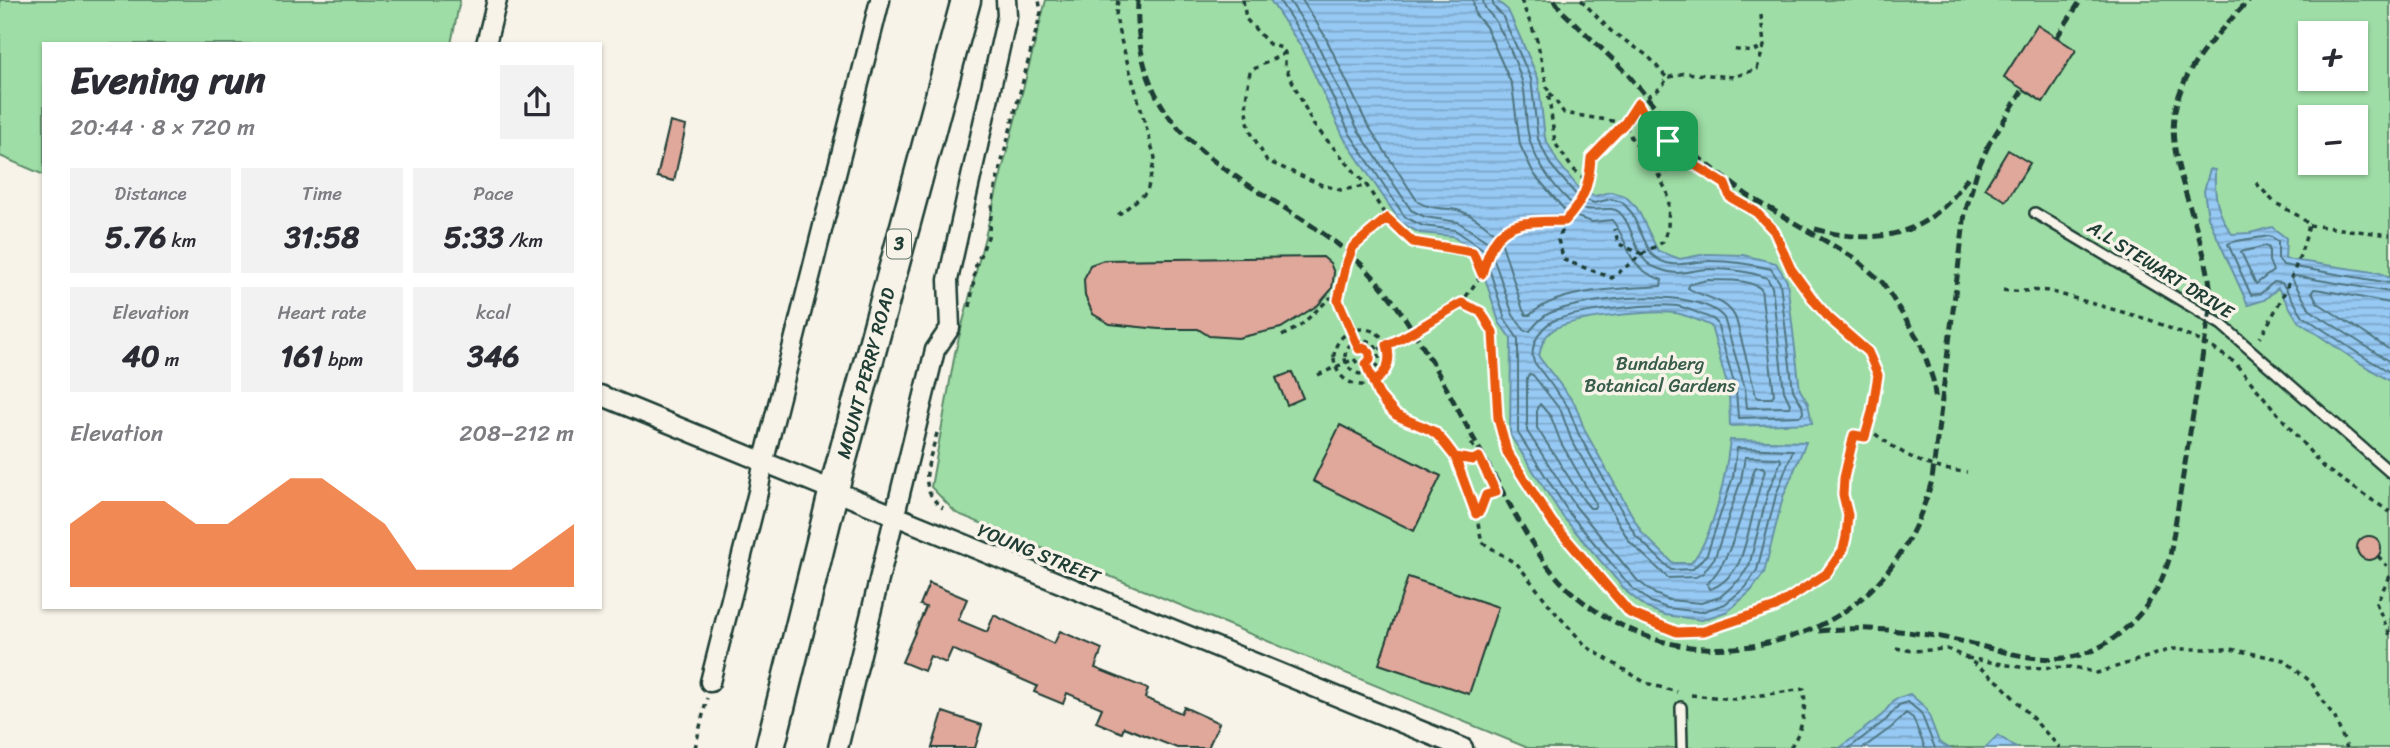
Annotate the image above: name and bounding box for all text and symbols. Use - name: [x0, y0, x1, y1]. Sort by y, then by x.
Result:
- map controls: [2298, 21, 2368, 175]
- button: +: [2298, 21, 2368, 91]
- text: Evening run: [70, 47, 266, 114]
- button: share: [500, 65, 574, 139]
- button: −: [2298, 105, 2368, 175]
- text: 20:44 · 8 × 720 m: [70, 107, 255, 148]
- pin: [1638, 111, 1698, 171]
- icon: arrive: [1649, 122, 1687, 160]
- text: Distance: [115, 177, 187, 210]
- text: Time: [302, 177, 342, 210]
- text: Pace: [473, 177, 513, 210]
- text: 5.76: [105, 210, 167, 264]
- text: 31:58: [285, 210, 359, 264]
- text: 5:33: [444, 210, 504, 264]
- street label: A.L STEWART DRIVE: [2080, 211, 2242, 329]
- text: km: [167, 224, 196, 257]
- text: /km: [504, 224, 543, 257]
- road number: 3: [887, 230, 911, 258]
- street label: MOUNT PERRY ROAD: [827, 283, 905, 462]
- text: Elevation: [112, 296, 189, 329]
- text: Heart rate: [277, 296, 367, 329]
- text: kcal: [476, 296, 511, 329]
- text: 40: [122, 329, 160, 383]
- text: 161: [281, 329, 323, 383]
- text: 346: [467, 329, 519, 383]
- text: m: [160, 343, 179, 376]
- text: bpm: [323, 343, 363, 376]
- park label: Bundaberg Botanical Gardens: [1584, 347, 1736, 402]
- text: Elevation: [70, 413, 163, 454]
- text: 208–212 m: [459, 413, 574, 454]
- street label: YOUNG STREET: [972, 514, 1107, 594]

